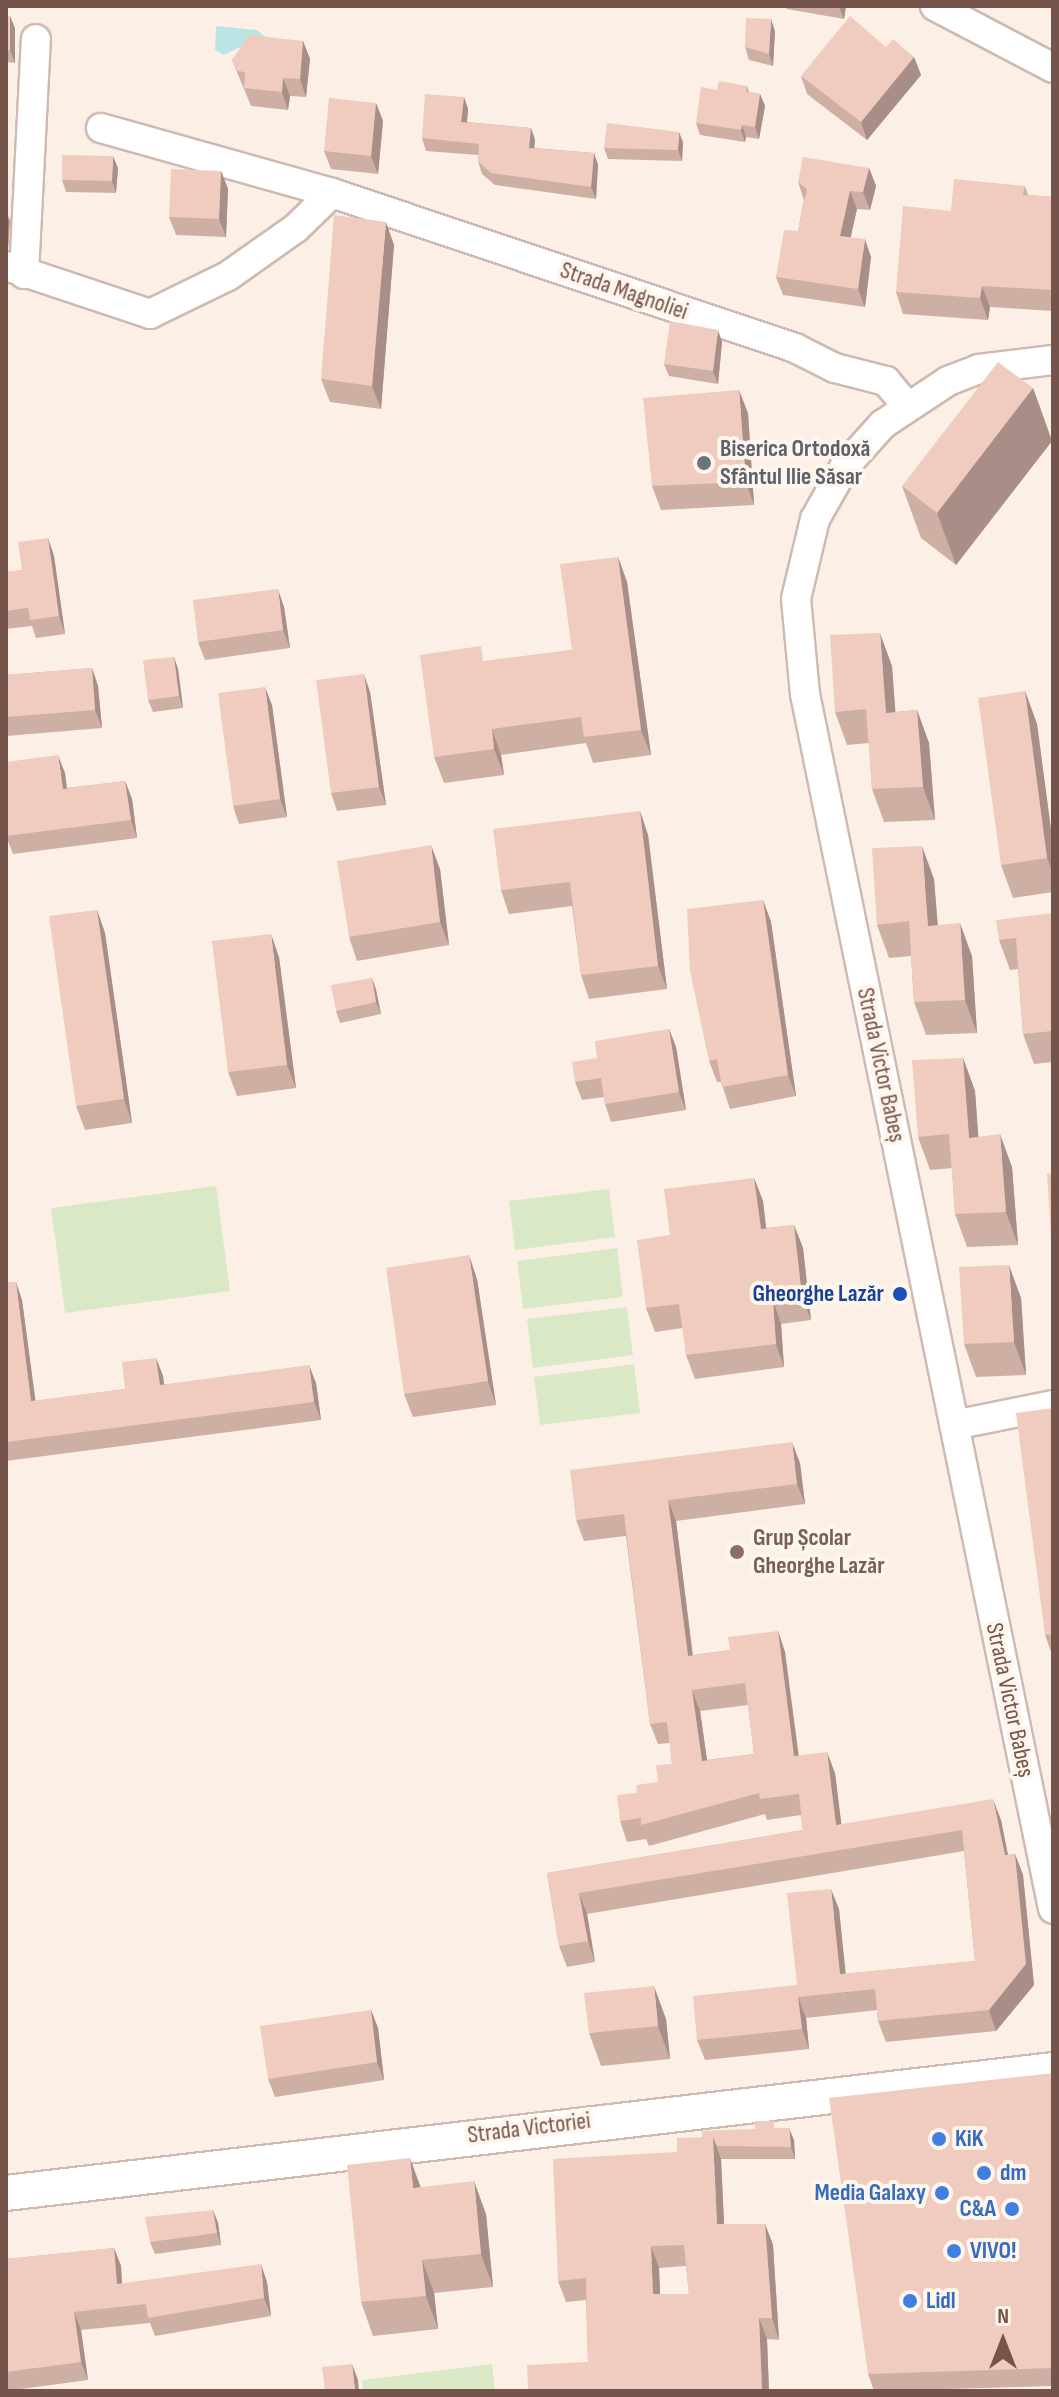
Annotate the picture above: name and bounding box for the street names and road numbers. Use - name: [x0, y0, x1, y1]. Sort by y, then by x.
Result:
- street label: Strada Magnoliei: [556, 256, 692, 326]
- street label: Strada Victor Babeș: [851, 985, 911, 1145]
- street label: Strada Victor Babeș: [980, 1620, 1040, 1780]
- street label: Strada Victoriei: [466, 2106, 592, 2150]

